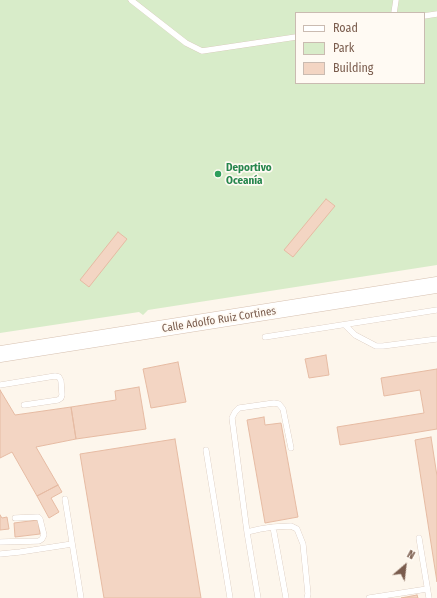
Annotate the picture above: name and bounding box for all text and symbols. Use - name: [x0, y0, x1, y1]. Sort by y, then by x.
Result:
- legend: [295, 12, 425, 84]
- text: Road: [333, 21, 358, 35]
- text: Park: [333, 41, 354, 55]
- text: Building: [333, 61, 373, 75]
- place label: Deportivo Oceanía: [226, 161, 272, 187]
- marker: Deportivo Oceanía: [213, 169, 223, 179]
- street label: Calle Adolfo Ruiz Cortines: [161, 304, 277, 336]
- north arrow: [385, 546, 425, 586]
- text: N: [405, 548, 417, 562]

